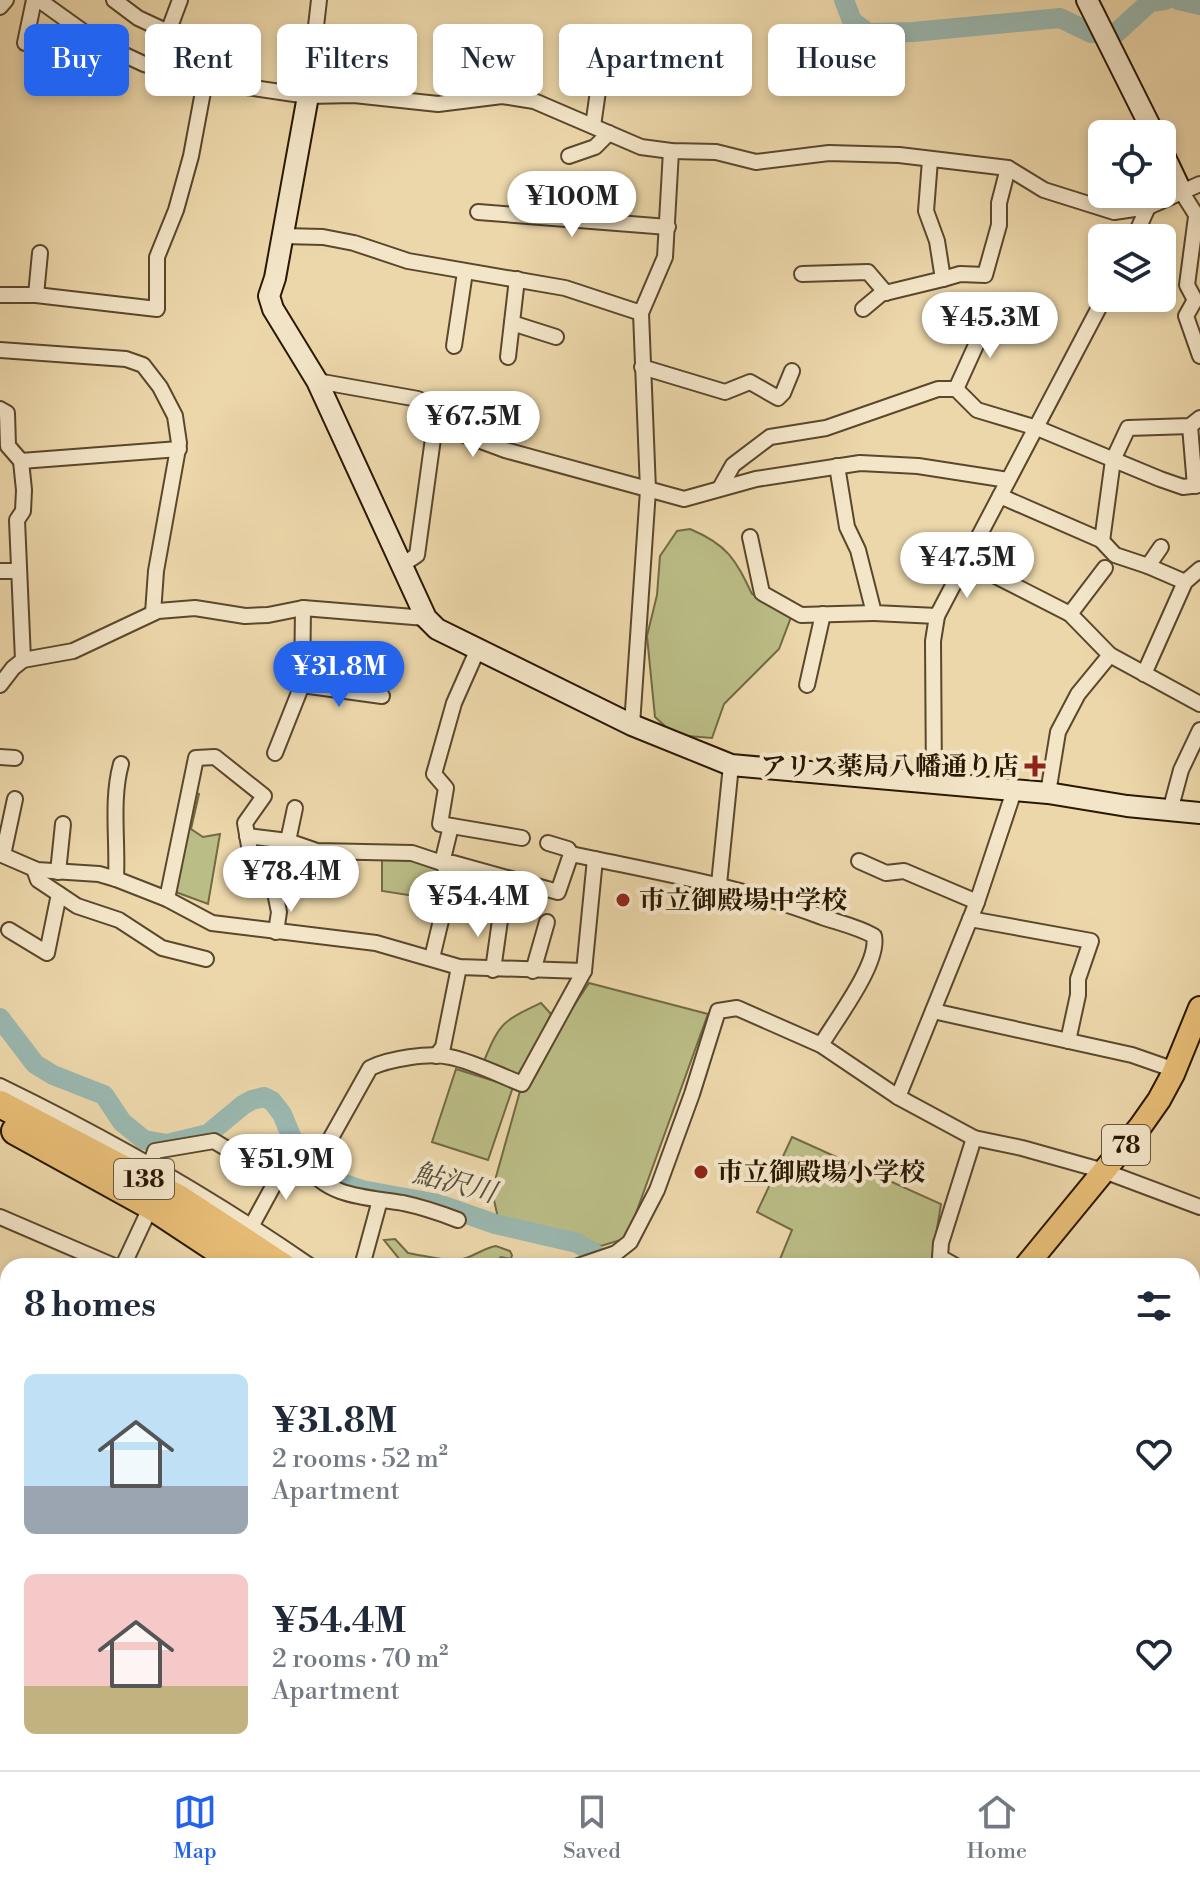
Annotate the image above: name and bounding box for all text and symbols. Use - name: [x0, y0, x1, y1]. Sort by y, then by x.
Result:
- chip: Buy: [24, 24, 129, 96]
- chip: Rent: [145, 24, 261, 96]
- chip: Filters: [277, 24, 417, 96]
- chip: New: [433, 24, 543, 96]
- chip: Apartment: [559, 24, 752, 96]
- chip: House: [768, 24, 905, 96]
- map controls: [1088, 120, 1176, 312]
- button: locate: [1088, 120, 1176, 208]
- pin: ¥100M: [516, 171, 628, 239]
- text: ¥100M: [525, 181, 619, 213]
- button: layers: [1088, 224, 1176, 312]
- pin: ¥45.3M: [925, 292, 1055, 360]
- text: ¥45.3M: [940, 302, 1040, 334]
- pin: ¥67.5M: [408, 391, 538, 459]
- text: ¥67.5M: [425, 401, 521, 433]
- pin: ¥47.5M: [902, 532, 1032, 600]
- text: ¥47.5M: [918, 542, 1016, 574]
- pin: ¥31.8M: [274, 641, 404, 709]
- text: ¥31.8M: [291, 651, 387, 683]
- place label: アリス薬局八幡通り店: [761, 751, 1019, 783]
- marker: アリス薬局八幡通り店: [1026, 757, 1044, 775]
- pin: ¥78.4M: [226, 846, 356, 914]
- text: ¥78.4M: [241, 856, 341, 888]
- pin: ¥54.4M: [413, 871, 543, 939]
- text: ¥54.4M: [427, 881, 529, 913]
- place label: 市立御殿場中学校: [639, 885, 847, 917]
- marker: 市立御殿場中学校: [614, 891, 632, 909]
- road number: 78: [1102, 1125, 1150, 1165]
- pin: ¥51.9M: [221, 1134, 351, 1202]
- text: ¥51.9M: [238, 1144, 334, 1176]
- water label: 鮎沢川: [410, 1156, 503, 1212]
- place label: 市立御殿場小学校: [717, 1157, 925, 1189]
- road number: 138: [114, 1159, 174, 1199]
- marker: 市立御殿場小学校: [692, 1163, 710, 1181]
- icon: filters: [1132, 1284, 1176, 1328]
- text: 8 homes: [24, 1285, 156, 1327]
- text: ¥31.8M: [272, 1401, 397, 1443]
- icon: home: [88, 1406, 184, 1502]
- icon: heart: [1132, 1432, 1176, 1476]
- text: 2 rooms · 52 m²: [272, 1443, 448, 1475]
- text: Apartment: [272, 1475, 400, 1507]
- text: ¥54.4M: [272, 1601, 406, 1643]
- icon: home: [88, 1606, 184, 1702]
- icon: heart: [1132, 1632, 1176, 1676]
- text: 2 rooms · 70 m²: [272, 1643, 448, 1675]
- text: Apartment: [272, 1675, 400, 1707]
- tab: Map: [173, 1790, 217, 1865]
- tab: Saved: [563, 1790, 621, 1865]
- tab: Home: [967, 1790, 1027, 1865]

